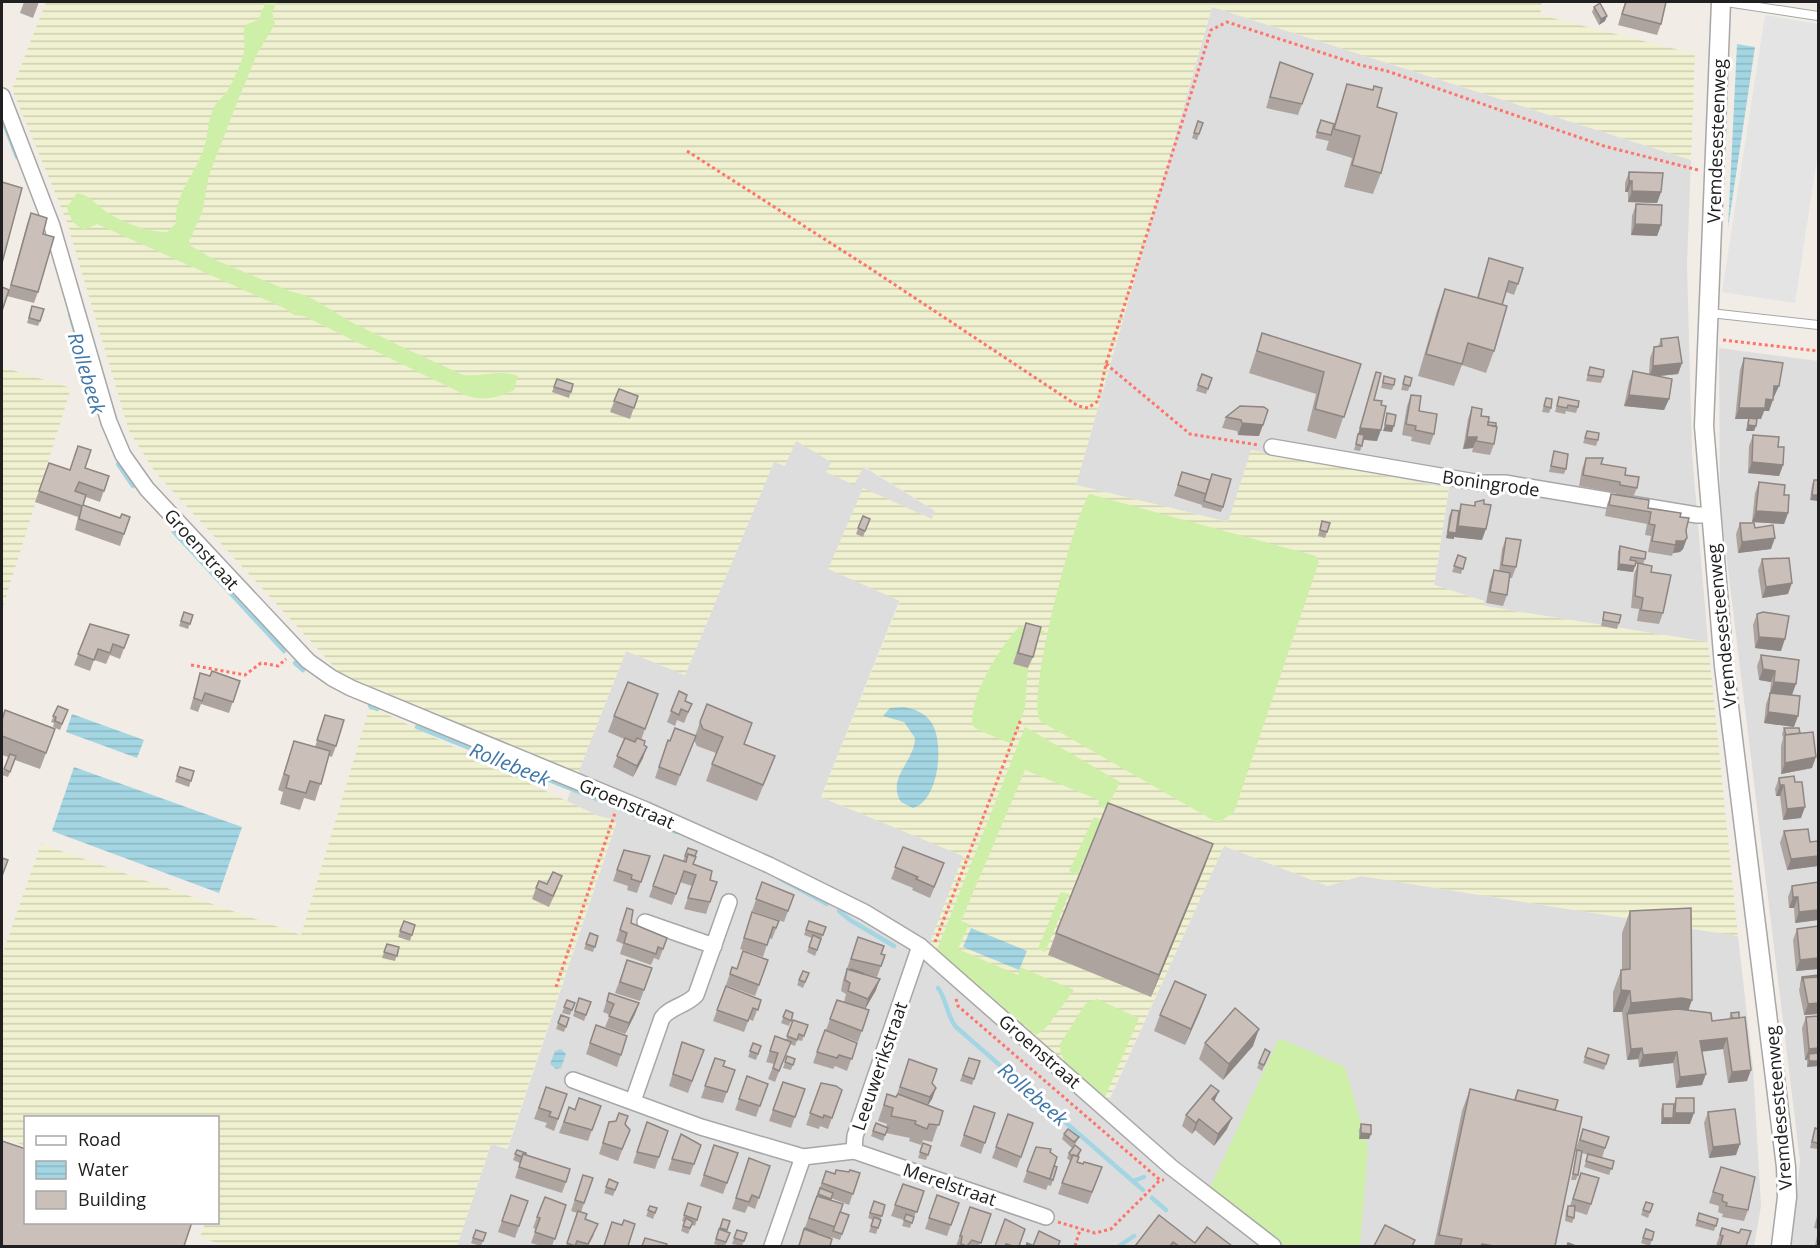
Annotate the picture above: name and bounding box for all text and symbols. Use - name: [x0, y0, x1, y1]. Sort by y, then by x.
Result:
- street label: Vremdesesteenweg: [1701, 58, 1731, 224]
- water label: Rollebeek: [62, 329, 113, 418]
- street label: Boningrode: [1441, 464, 1541, 502]
- street label: Groenstraat: [159, 503, 245, 595]
- street label: Vremdesesteenweg: [1700, 543, 1742, 709]
- water label: Rollebeek: [466, 736, 555, 793]
- street label: Groenstraat: [576, 772, 678, 834]
- street label: Leeuwerikstraat: [846, 998, 912, 1134]
- street label: Groenstraat: [994, 1009, 1086, 1093]
- street label: Vremdesesteenweg: [1759, 1025, 1797, 1191]
- water label: Rollebeek: [992, 1056, 1074, 1133]
- legend: [24, 1116, 219, 1224]
- text: Road: [78, 1127, 121, 1151]
- text: Water: [78, 1157, 129, 1181]
- street label: Merelstraat: [900, 1157, 1000, 1211]
- text: Building: [78, 1187, 146, 1211]

